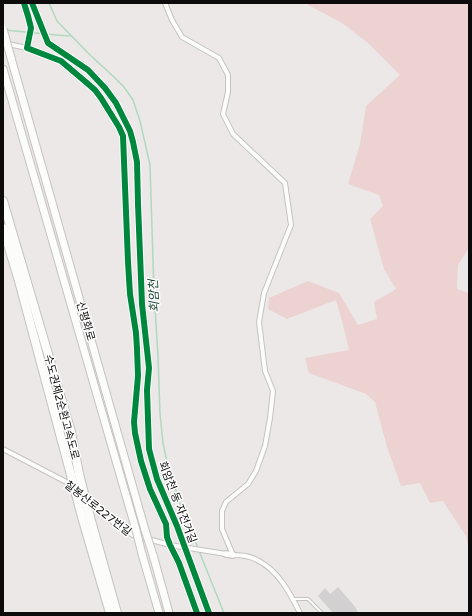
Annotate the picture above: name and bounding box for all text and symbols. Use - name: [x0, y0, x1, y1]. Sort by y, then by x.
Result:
- water label: 회암천: [146, 277, 162, 313]
- street label: 신평화로: [74, 300, 97, 342]
- street label: 수도권제2순환고속도로: [41, 353, 82, 461]
- street label: 회암천 동 자전거길: [156, 459, 199, 545]
- street label: 칠봉산로227번길: [62, 478, 134, 539]

